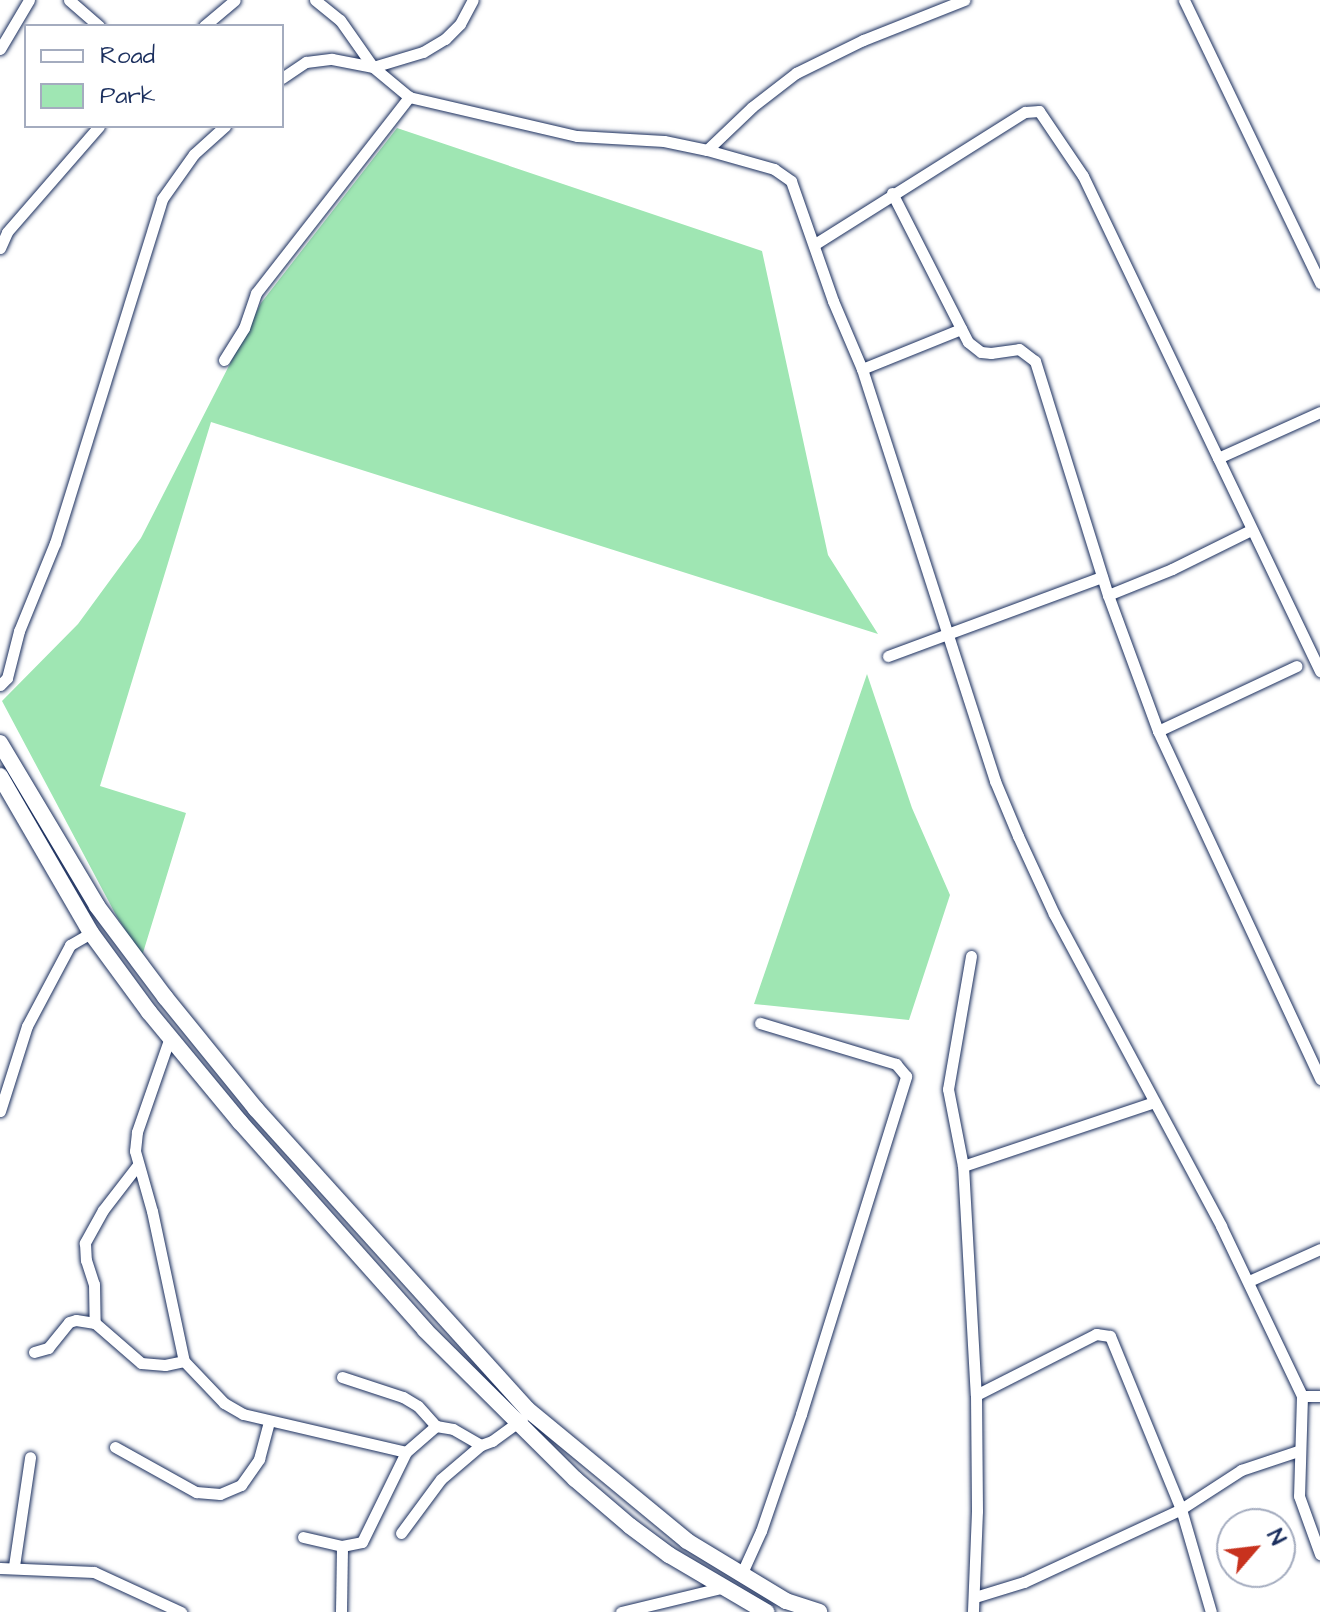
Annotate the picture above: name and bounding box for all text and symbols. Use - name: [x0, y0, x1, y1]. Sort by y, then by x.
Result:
- legend: [24, 24, 284, 128]
- text: Road: [100, 39, 155, 73]
- text: Park: [100, 79, 156, 113]
- north arrow: [1216, 1508, 1296, 1588]
- text: N: [1259, 1524, 1293, 1551]

